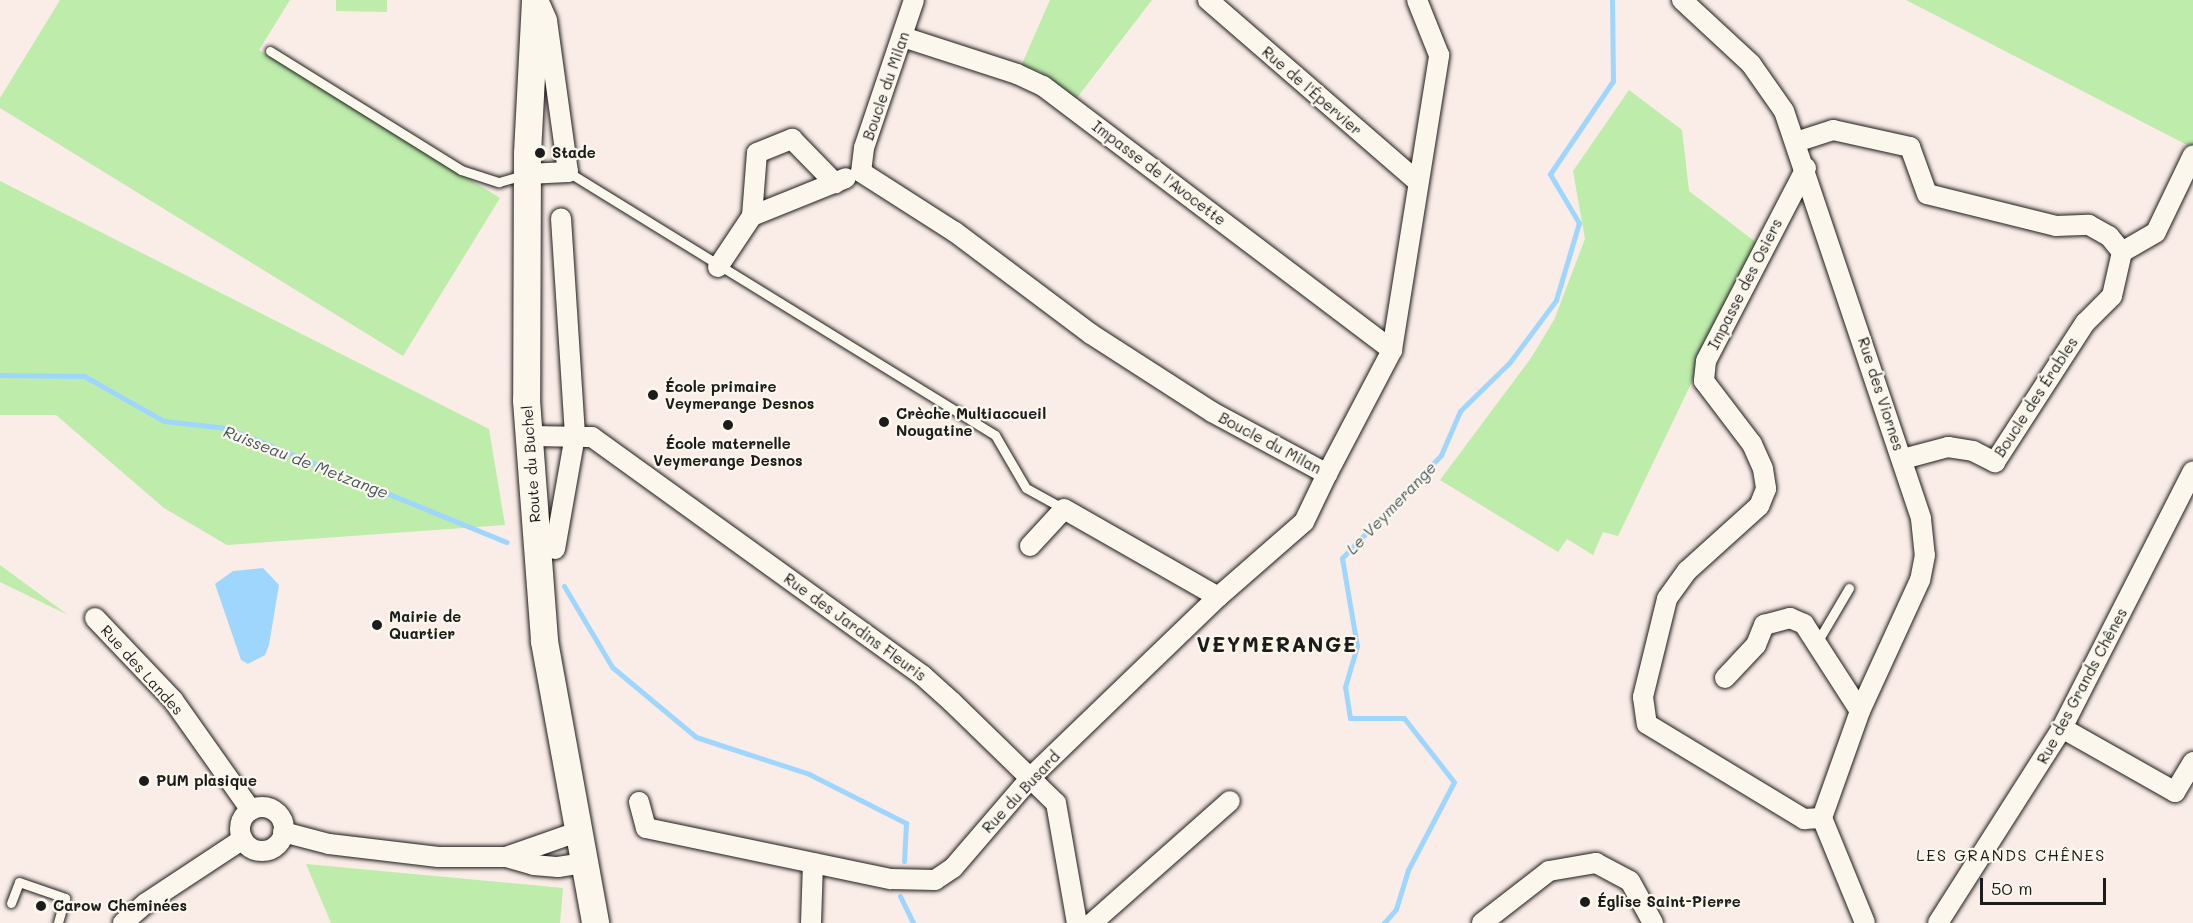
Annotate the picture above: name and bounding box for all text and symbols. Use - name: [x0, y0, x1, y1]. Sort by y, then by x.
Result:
- street label: Boucle du Milan: [859, 29, 913, 143]
- street label: Rue de l'Épervier: [1258, 43, 1366, 139]
- street label: Impasse de l'Avocette: [1089, 117, 1229, 229]
- place label: Stade: [552, 144, 596, 162]
- marker: Stade: [533, 146, 547, 160]
- street label: Impasse des Osiers: [1704, 216, 1786, 352]
- street label: Boucle des Érables: [1991, 334, 2081, 460]
- street label: Rue des Viornes: [1854, 335, 1908, 453]
- place label: École primaire Veymerange Desnos: [665, 377, 814, 412]
- marker: École primaire Veymerange Desnos: [646, 388, 660, 402]
- place label: Crèche Multiaccueil Nougatine: [896, 404, 1046, 439]
- street label: Route du Buchel: [518, 405, 544, 523]
- street label: Boucle du Milan: [1216, 408, 1324, 478]
- marker: Crèche Multiaccueil Nougatine: [877, 415, 891, 429]
- marker: École maternelle Veymerange Desnos: [721, 418, 735, 432]
- water label: Ruisseau de Metzange: [221, 422, 391, 502]
- place label: École maternelle Veymerange Desnos: [653, 434, 803, 469]
- water label: Le Veymerange: [1342, 458, 1440, 558]
- street label: Rue des Jardins Fleuris: [780, 569, 930, 685]
- street label: Rue des Grands Chênes: [2033, 605, 2131, 767]
- place label: Mairie de Quartier: [389, 607, 461, 642]
- marker: Mairie de Quartier: [370, 618, 384, 632]
- street label: Rue des Landes: [97, 621, 187, 719]
- district label: VEYMERANGE: [1196, 631, 1358, 657]
- street label: Rue du Busard: [978, 747, 1064, 837]
- place label: PUM plasique: [156, 772, 257, 790]
- marker: PUM plasique: [137, 774, 151, 788]
- district label: LES GRANDS CHÊNES: [1916, 845, 2106, 865]
- scale bar: [1983, 866, 2109, 904]
- text: 50 m: [1991, 876, 2033, 900]
- place label: Église Saint-Pierre: [1597, 893, 1741, 911]
- marker: Église Saint-Pierre: [1578, 895, 1592, 909]
- place label: Carow Cheminées: [53, 897, 187, 915]
- marker: Carow Cheminées: [34, 899, 48, 913]

